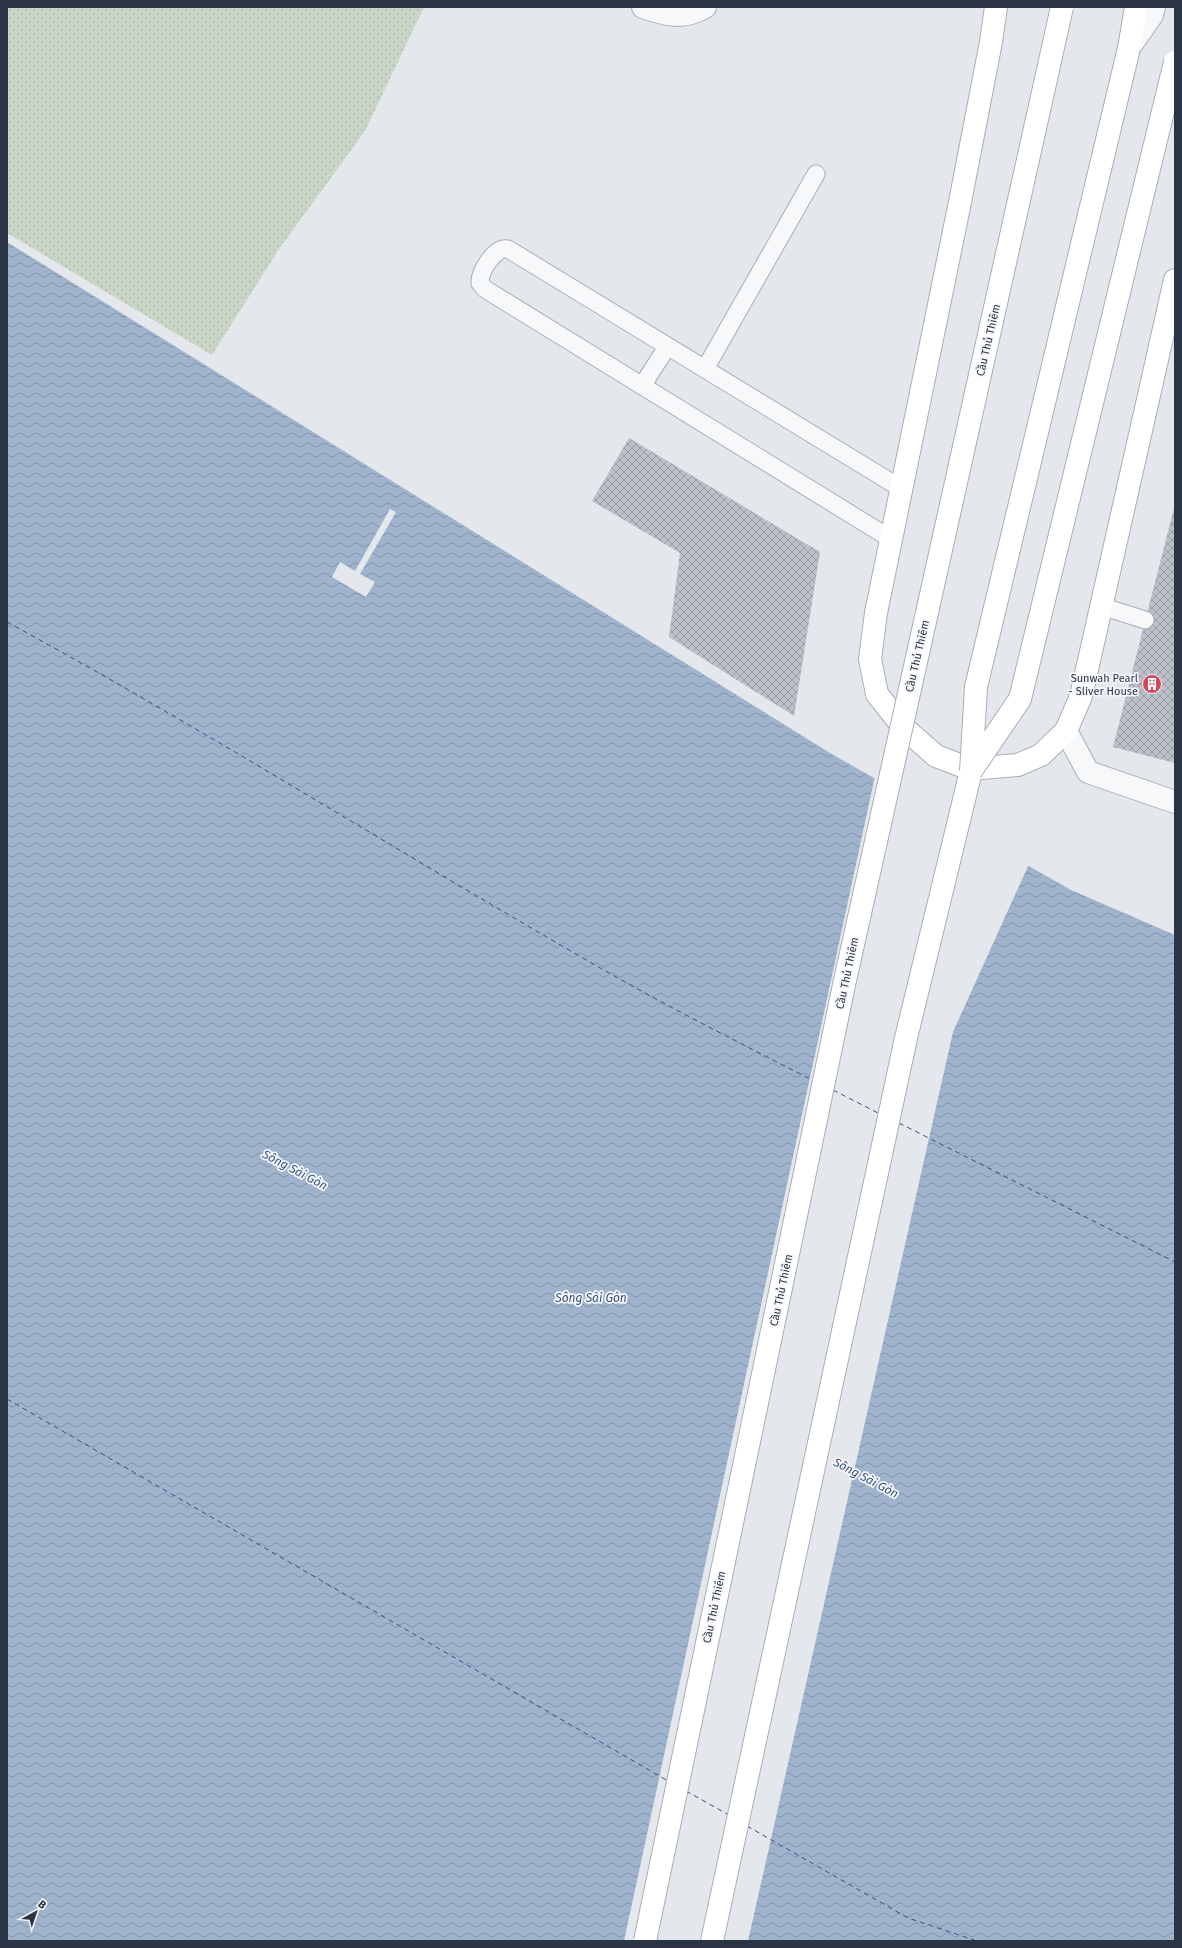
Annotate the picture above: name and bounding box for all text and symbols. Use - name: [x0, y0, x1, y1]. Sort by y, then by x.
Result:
- street label: Cầu Thủ Thiêm: [974, 303, 1003, 377]
- street label: Cầu Thủ Thiêm: [903, 619, 932, 693]
- place label: Sunwah Pearl - Sliver House: [1068, 672, 1138, 698]
- building icon: Sunwah Pearl - Sliver House: [1141, 673, 1163, 695]
- street label: Cầu Thủ Thiêm: [833, 936, 861, 1010]
- water label: Sông Sài Gòn: [259, 1147, 330, 1193]
- street label: Cầu Thủ Thiêm: [767, 1253, 795, 1327]
- water label: Sông Sài Gòn: [554, 1291, 627, 1305]
- water label: Sông Sài Gòn: [830, 1455, 901, 1501]
- street label: Cầu Thủ Thiêm: [700, 1570, 728, 1644]
- north arrow: [16, 1892, 56, 1932]
- text: B: [35, 1898, 49, 1912]

